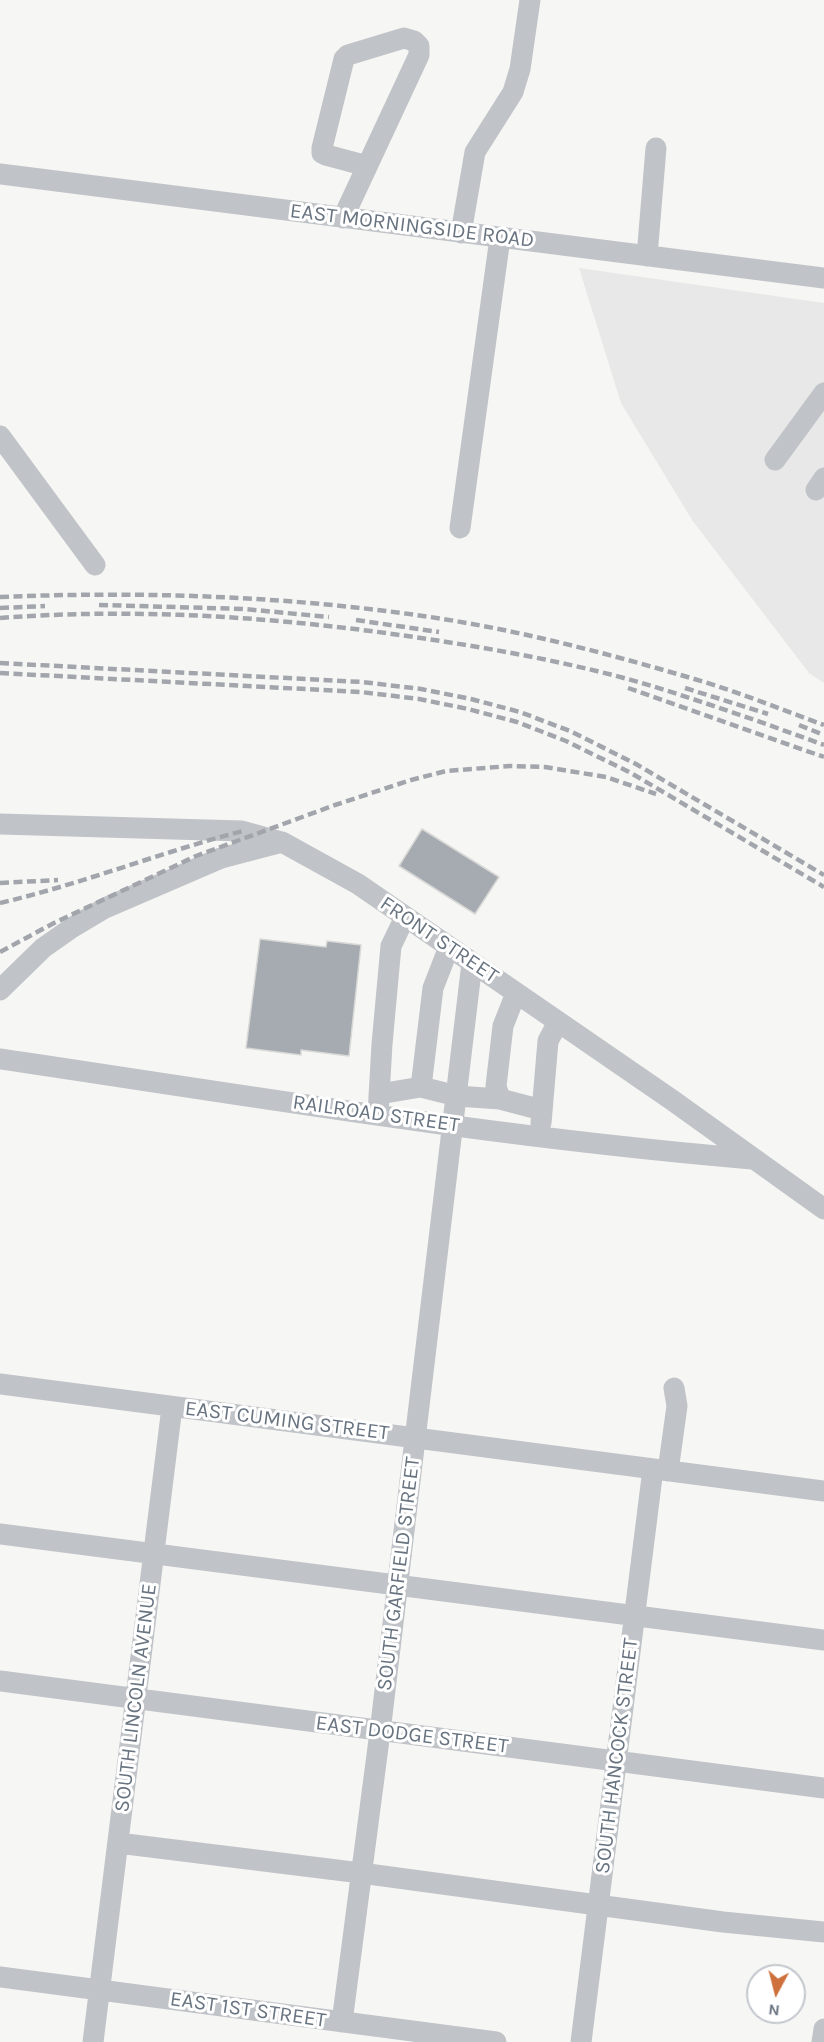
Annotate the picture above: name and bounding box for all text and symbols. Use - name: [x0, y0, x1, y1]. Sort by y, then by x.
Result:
- street label: EAST MORNINGSIDE ROAD: [288, 199, 536, 253]
- street label: FRONT STREET: [375, 891, 503, 989]
- street label: RAILROAD STREET: [291, 1090, 461, 1138]
- street label: EAST CUMING STREET: [184, 1396, 390, 1446]
- street label: SOUTH GARFIELD STREET: [372, 1456, 426, 1692]
- street label: SOUTH LINCOLN AVENUE: [109, 1582, 163, 1814]
- street label: SOUTH HANCOCK STREET: [590, 1637, 644, 1875]
- street label: EAST DODGE STREET: [314, 1711, 510, 1759]
- north arrow: [746, 1964, 806, 2024]
- street label: EAST 1ST STREET: [168, 1987, 328, 2033]
- text: N: [767, 2000, 781, 2021]

